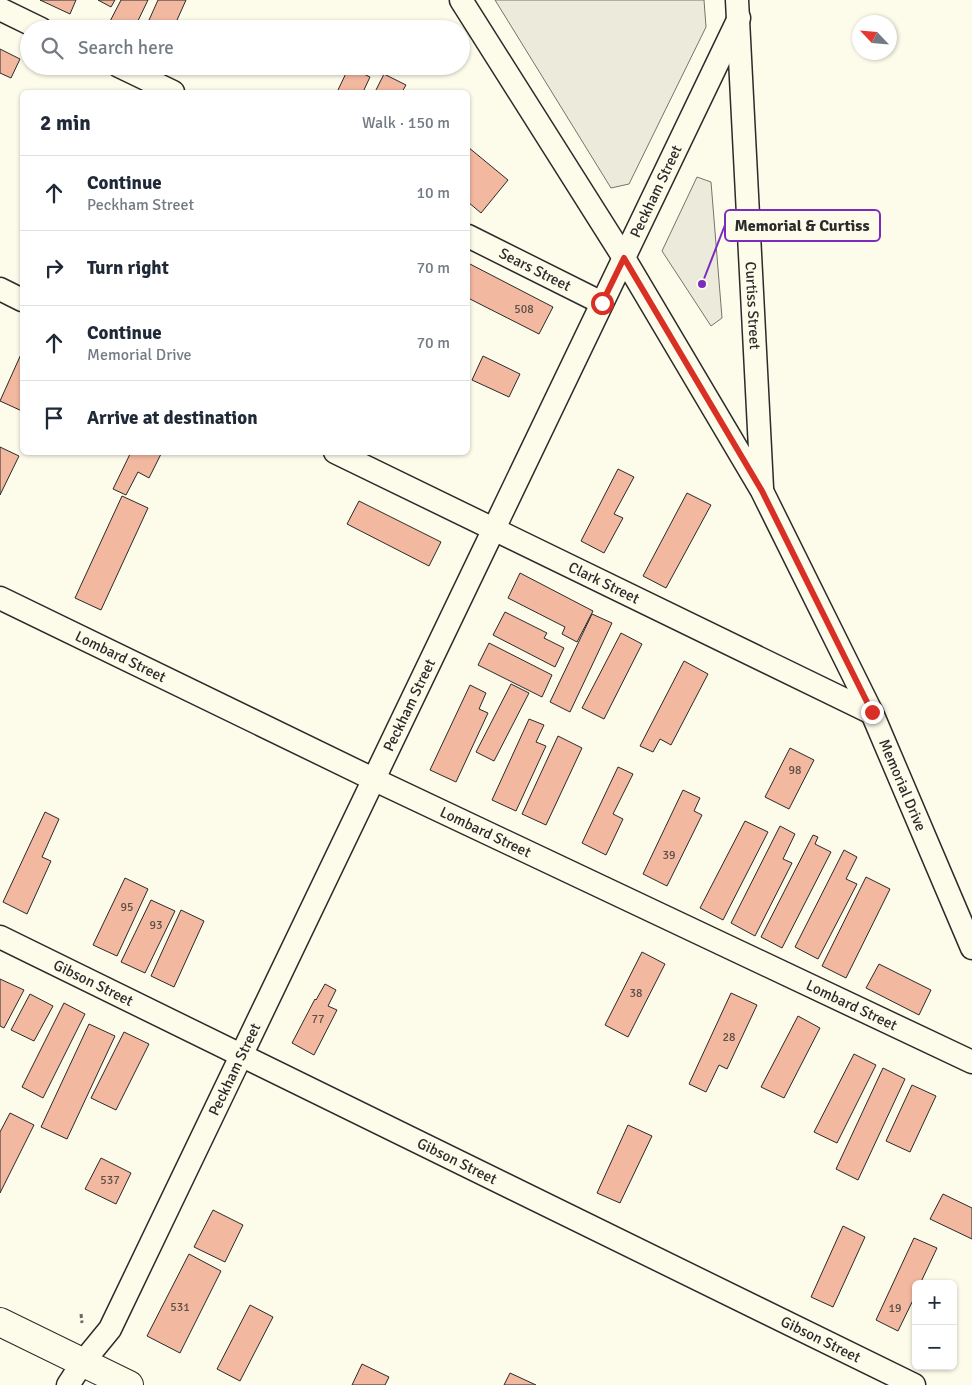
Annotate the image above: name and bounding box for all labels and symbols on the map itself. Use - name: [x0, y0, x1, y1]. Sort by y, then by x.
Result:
- north arrow: [852, 15, 897, 60]
- street label: Peckham Street: [626, 142, 686, 240]
- callout: Memorial & Curtiss: [725, 210, 880, 241]
- text: Memorial & Curtiss: [734, 216, 870, 236]
- street label: Sears Street: [496, 244, 574, 295]
- street label: Curtiss Street: [741, 261, 764, 350]
- route start: [591, 292, 614, 315]
- house number: 508: [514, 302, 534, 317]
- street label: Clark Street: [566, 558, 642, 608]
- street label: Lombard Street: [72, 627, 169, 686]
- street label: Peckham Street: [379, 656, 439, 754]
- route end: [861, 701, 884, 724]
- street label: Memorial Drive: [875, 736, 930, 834]
- house number: 98: [789, 763, 801, 778]
- street label: Lombard Street: [437, 803, 534, 861]
- house number: 39: [663, 848, 675, 863]
- house number: 95: [121, 900, 133, 915]
- house number: 93: [150, 918, 162, 933]
- street label: Gibson Street: [51, 956, 136, 1010]
- street label: Lombard Street: [803, 976, 900, 1034]
- house number: 38: [630, 986, 642, 1001]
- house number: 77: [312, 1012, 324, 1027]
- street label: Peckham Street: [205, 1020, 264, 1119]
- house number: 28: [723, 1030, 735, 1045]
- street label: Gibson Street: [414, 1134, 500, 1188]
- house number: 537: [100, 1173, 120, 1188]
- house number: 531: [170, 1300, 190, 1315]
- house number: 19: [889, 1301, 901, 1316]
- street label: Gibson Street: [778, 1312, 864, 1366]

